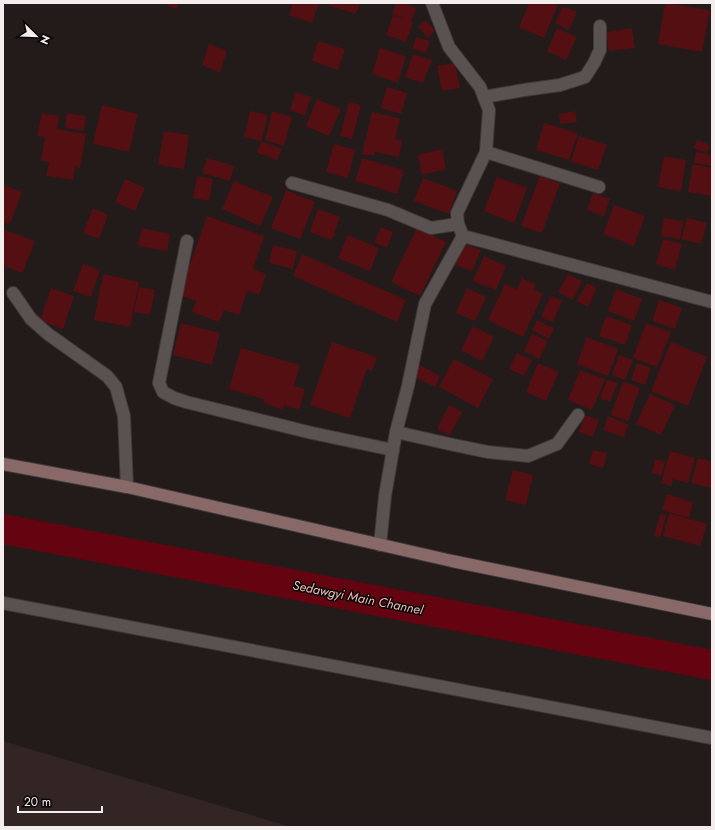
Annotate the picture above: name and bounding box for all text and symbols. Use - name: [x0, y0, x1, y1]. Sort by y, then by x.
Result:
- north arrow: [16, 16, 56, 56]
- text: N: [36, 33, 54, 47]
- water label: Sedawgyi Main Channel: [291, 576, 426, 620]
- scale bar: [18, 788, 102, 814]
- text: 20 m: [24, 793, 51, 811]

